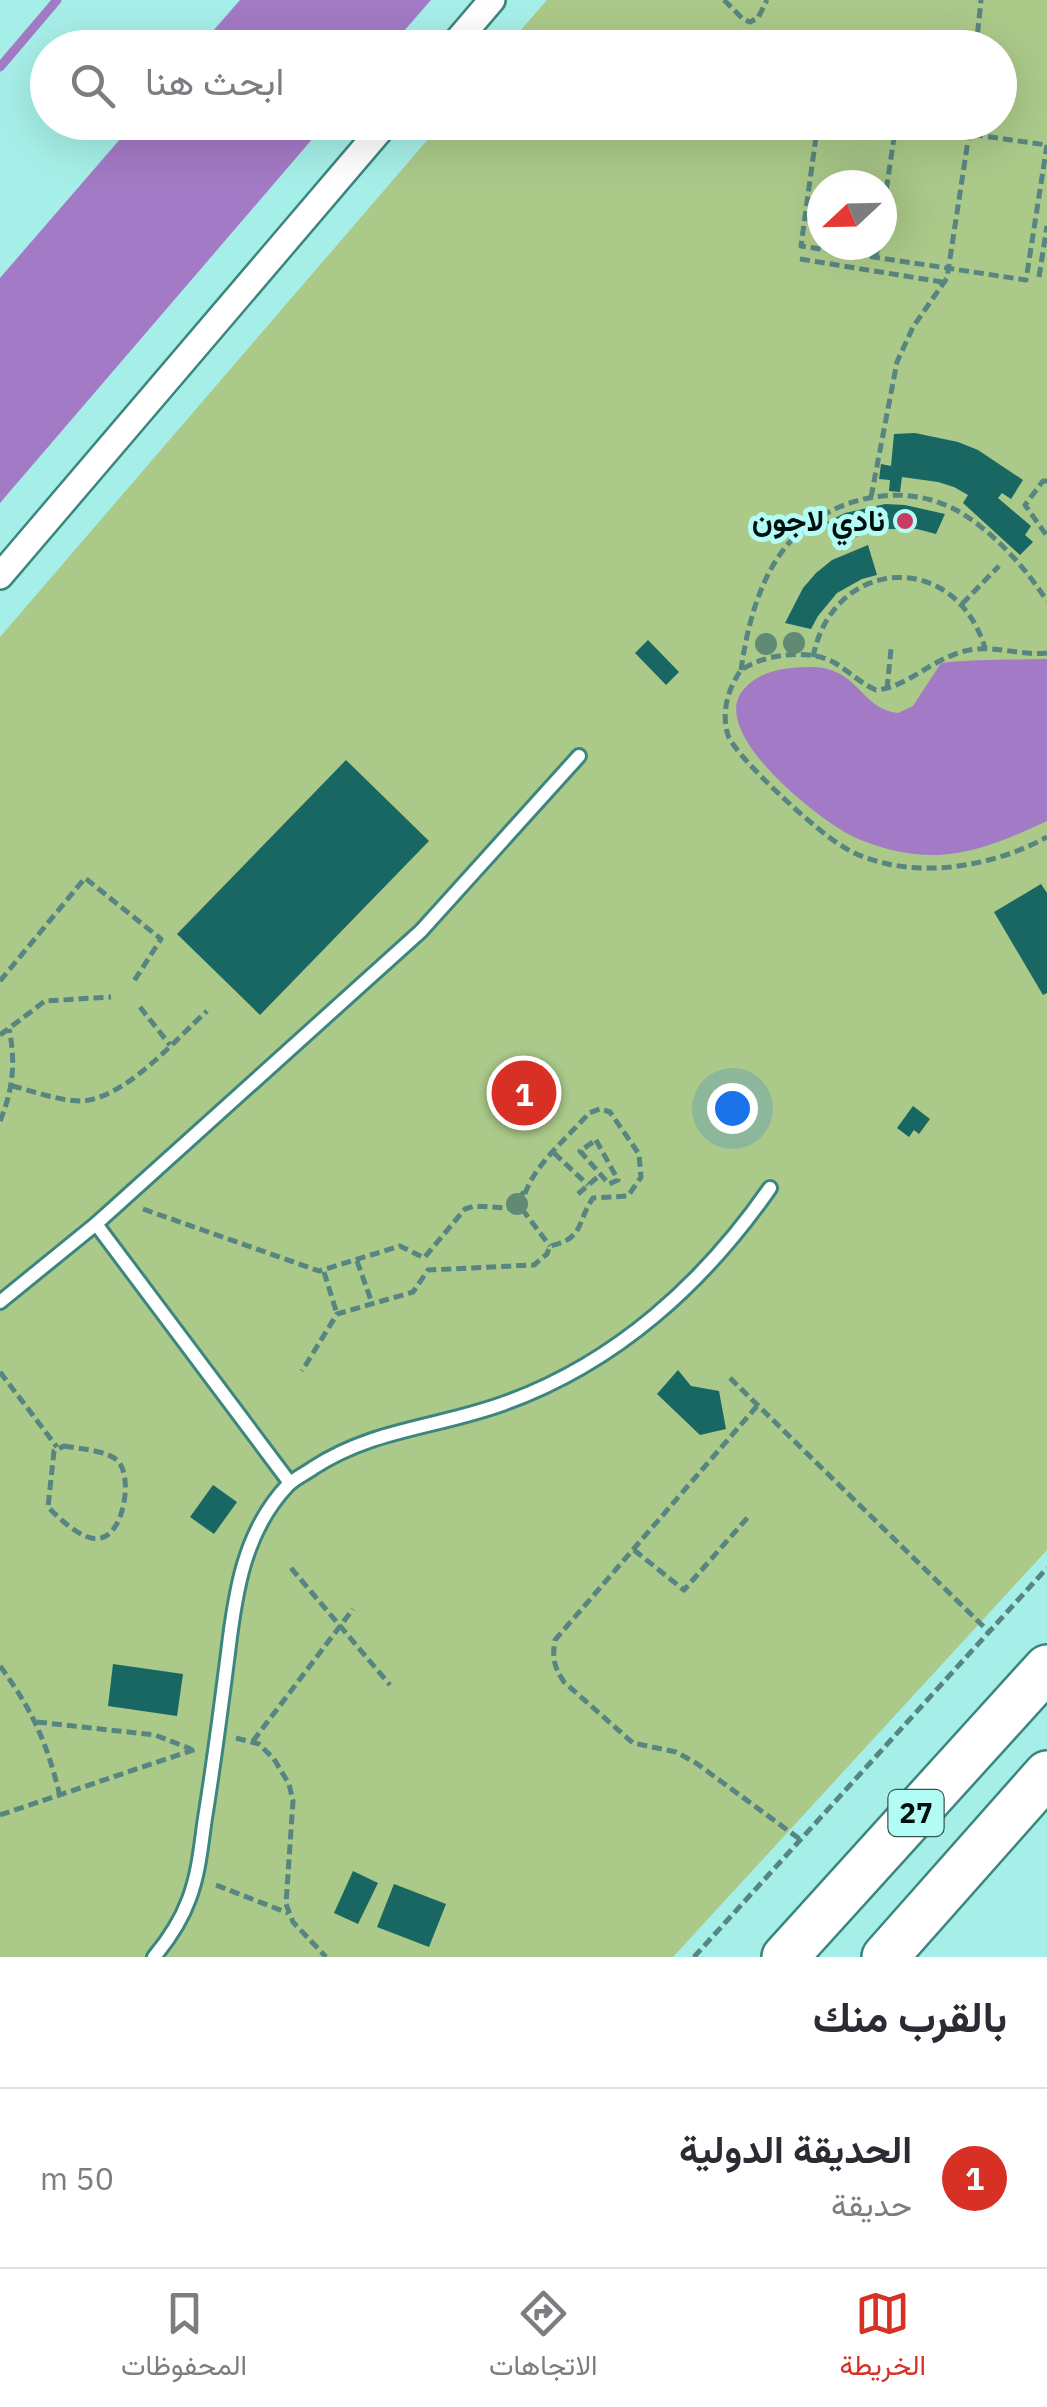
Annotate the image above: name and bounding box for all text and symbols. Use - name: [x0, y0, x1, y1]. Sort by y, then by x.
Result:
- search box: [30, 30, 1017, 140]
- text: ابحث هنا: [145, 56, 284, 105]
- icon: search: [65, 58, 120, 113]
- north arrow: [807, 170, 897, 260]
- place label: نادي لاجون: [752, 500, 885, 546]
- marker: نادي لاجون: [894, 510, 916, 532]
- pin: 1: [492, 1056, 556, 1130]
- your location: [707, 1083, 758, 1134]
- road number: 27: [888, 1790, 944, 1836]
- text: بالقرب منك: [813, 1989, 1007, 2044]
- text: الحديقة الدولية: [679, 2124, 912, 2173]
- text: 50 m: [40, 2157, 114, 2199]
- text: 1: [965, 2157, 984, 2199]
- text: حديقة: [831, 2183, 912, 2225]
- tab: المحفوظات: [121, 2286, 247, 2390]
- tab: الاتجاهات: [489, 2286, 598, 2390]
- tab: الخريطة: [839, 2286, 926, 2390]

